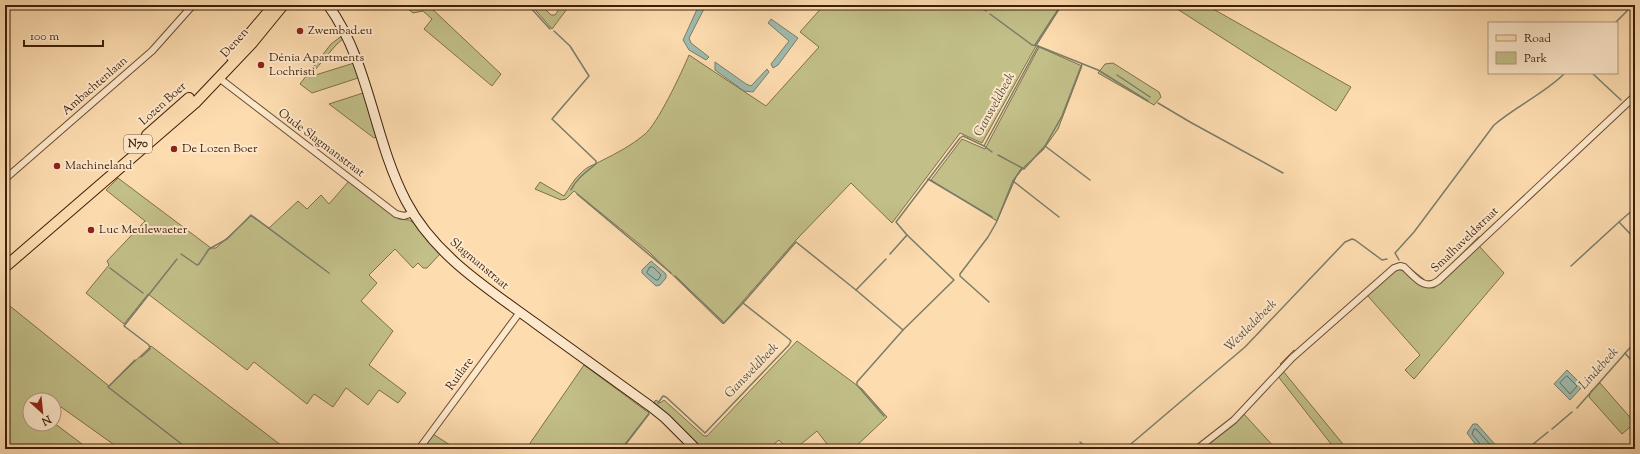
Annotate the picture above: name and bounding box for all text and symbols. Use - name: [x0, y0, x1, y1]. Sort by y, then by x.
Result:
- scale bar: [24, 22, 103, 48]
- place label: Zwembad.eu: [308, 22, 373, 40]
- legend: [1488, 22, 1618, 74]
- street label: Denen: [217, 24, 253, 62]
- marker: Zwembad.eu: [295, 26, 305, 36]
- text: 100 m: [30, 28, 59, 46]
- text: Road: [1524, 30, 1551, 48]
- place label: Dénia Apartments Lochristi: [269, 49, 364, 81]
- text: Park: [1524, 50, 1547, 68]
- street label: Ambachtenlaan: [58, 52, 132, 120]
- marker: Dénia Apartments Lochristi: [256, 60, 266, 70]
- water label: Gansveldbeek: [970, 70, 1020, 140]
- street label: Lozen Boer: [136, 78, 191, 130]
- street label: Oude Slagmanstraat: [274, 104, 368, 182]
- road number: N70: [124, 135, 152, 153]
- place label: De Lozen Boer: [182, 140, 258, 158]
- marker: De Lozen Boer: [169, 144, 179, 154]
- place label: Machineland: [65, 157, 133, 175]
- marker: Machineland: [52, 161, 62, 171]
- street label: Smalhaveldstraat: [1427, 203, 1503, 277]
- place label: Luc Meulewaeter: [99, 221, 188, 239]
- marker: Luc Meulewaeter: [86, 225, 96, 235]
- street label: Slagmanstraat: [445, 234, 513, 294]
- water label: Westledebeek: [1221, 296, 1281, 356]
- water label: Gansveldbeek: [721, 339, 783, 403]
- water label: Lindebeek: [1575, 344, 1623, 394]
- street label: Ruilare: [442, 353, 479, 394]
- north arrow: [22, 392, 62, 432]
- text: N: [38, 410, 55, 429]

